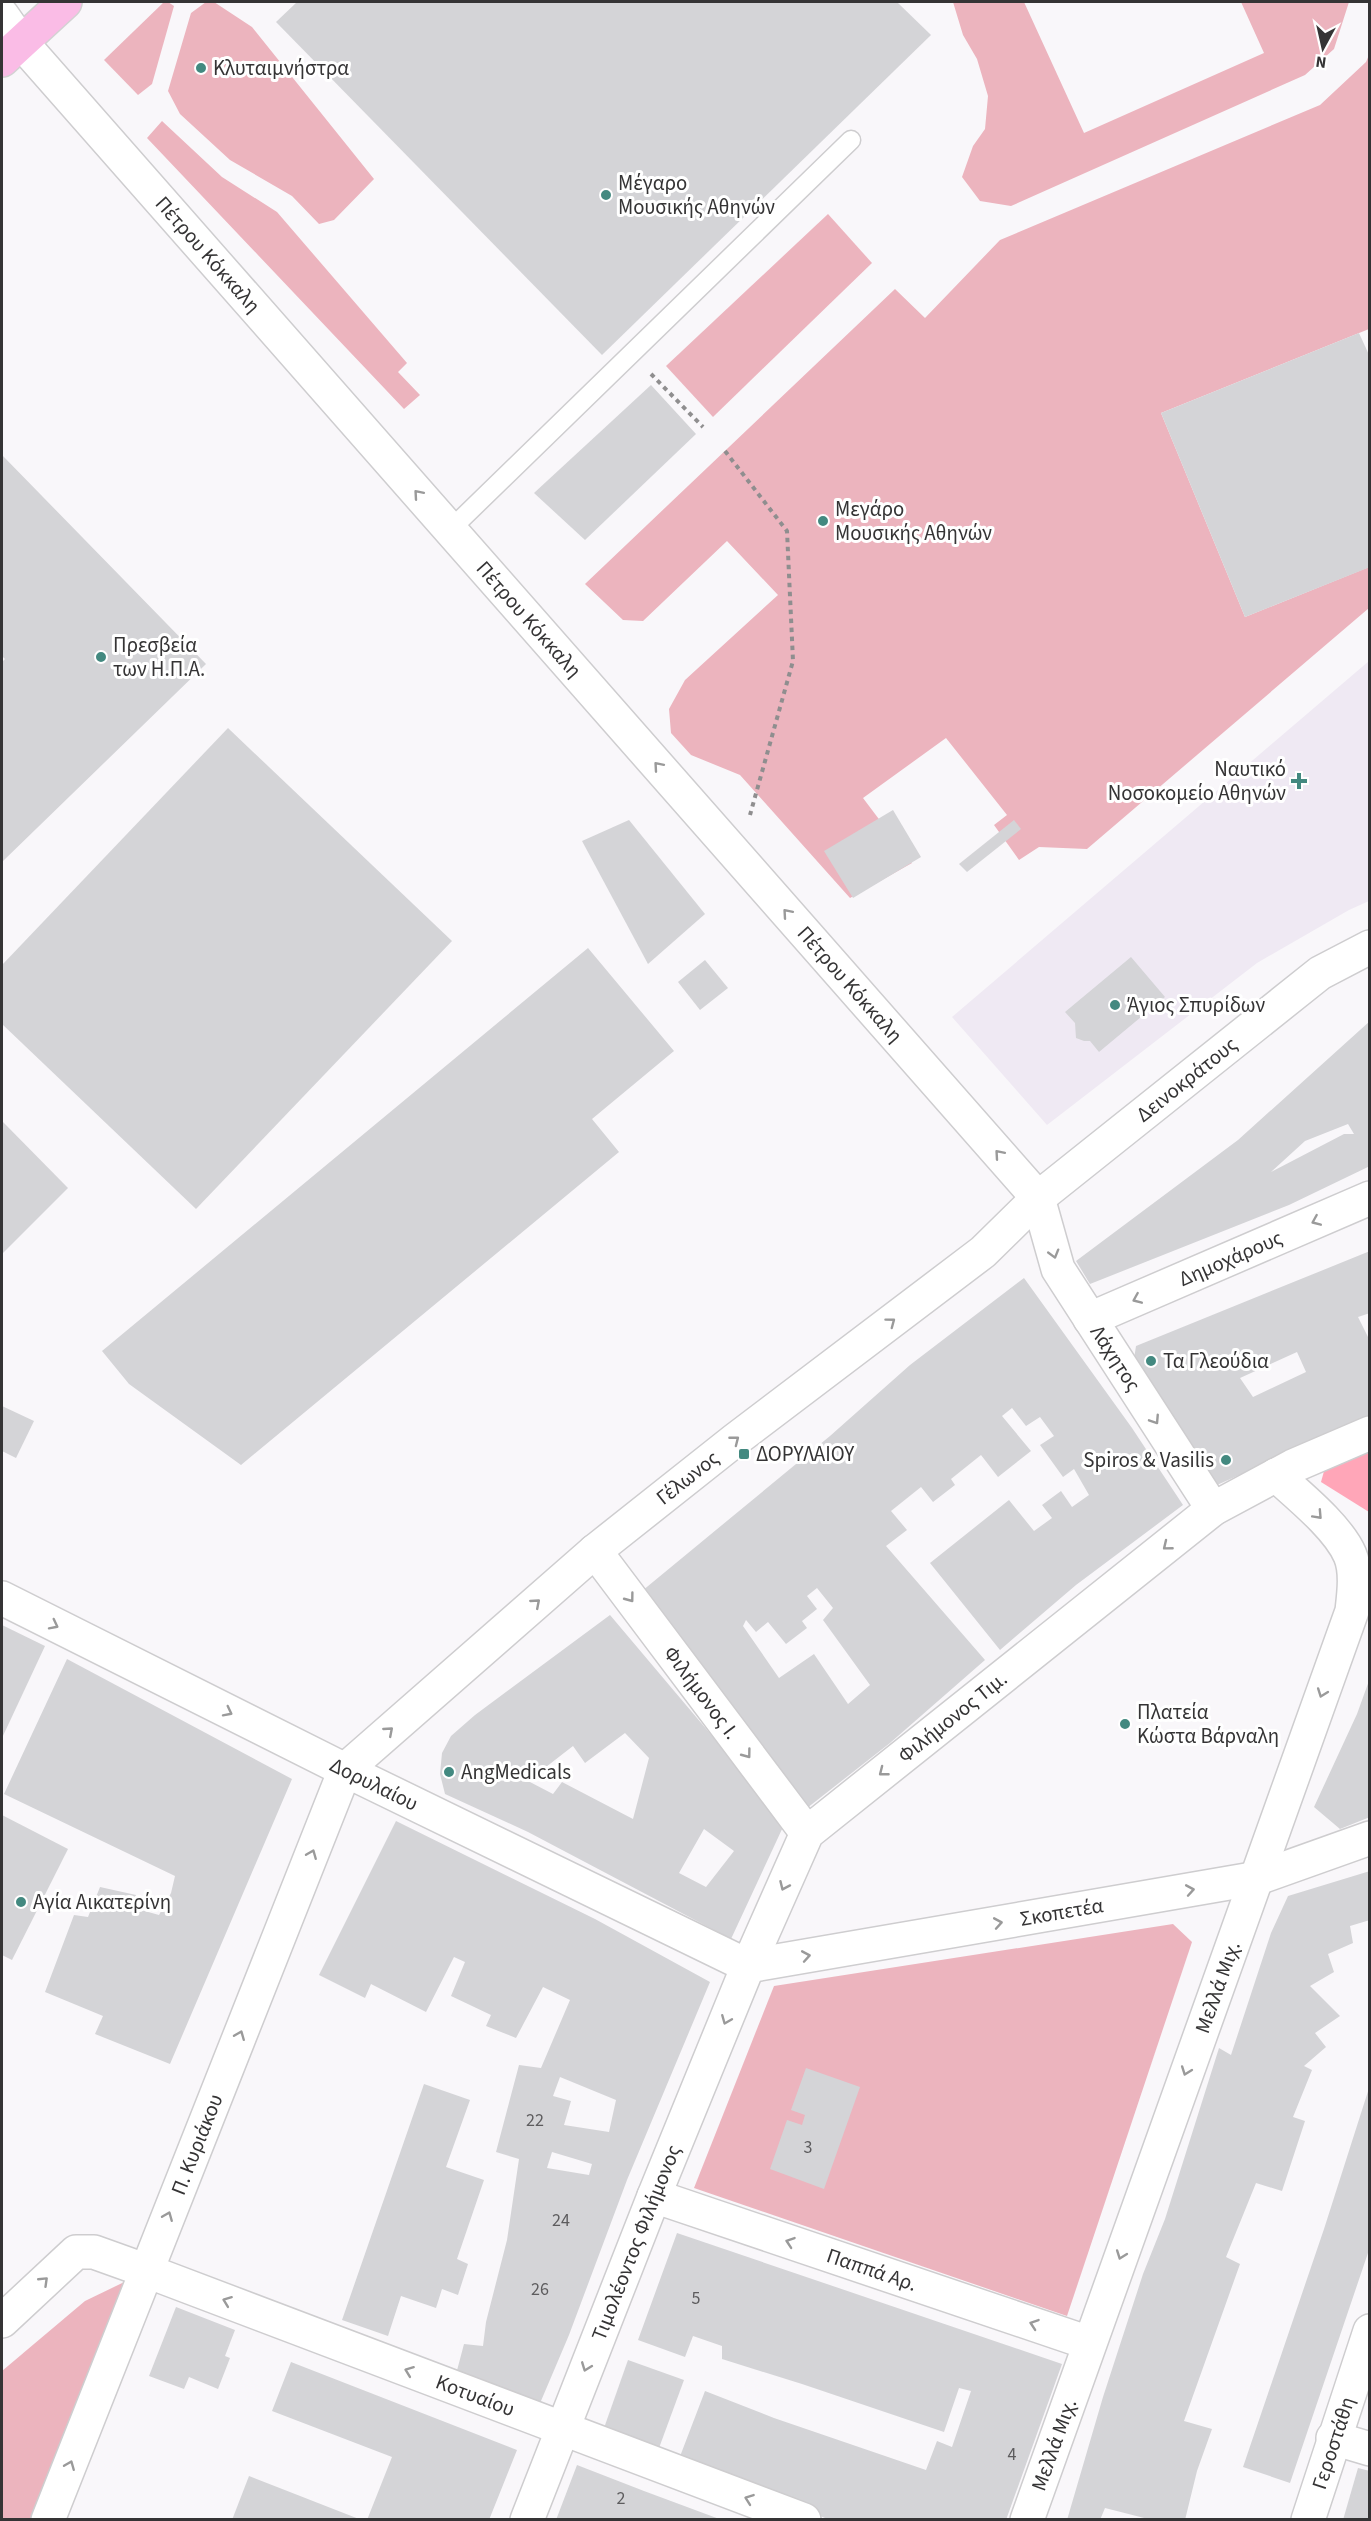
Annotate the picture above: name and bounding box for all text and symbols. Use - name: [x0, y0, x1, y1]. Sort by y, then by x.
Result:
- north arrow: [1293, 18, 1353, 78]
- text: N: [1314, 50, 1328, 73]
- place label: Κλυταιμνήστρα: [213, 53, 349, 83]
- marker: Κλυταιμνήστρα: [194, 61, 208, 75]
- place label: Μέγαρο Μουσικής Αθηνών: [618, 168, 775, 222]
- marker: Μέγαρο Μουσικής Αθηνών: [599, 188, 613, 202]
- street label: Πέτρου Κόκκαλη: [148, 189, 268, 319]
- one-way arrow: [415, 490, 426, 501]
- place label: Μεγάρο Μουσικής Αθηνών: [835, 494, 992, 548]
- marker: Μεγάρο Μουσικής Αθηνών: [816, 514, 830, 528]
- street label: Πέτρου Κόκκαλη: [469, 554, 589, 684]
- place label: Πρεσβεία των Η.Π.Α.: [113, 630, 205, 684]
- marker: Πρεσβεία των Η.Π.Α.: [94, 650, 108, 664]
- place label: Ναυτικό Νοσοκομείο Αθηνών: [1108, 754, 1286, 808]
- one-way arrow: [654, 763, 665, 773]
- marker: Ναυτικό Νοσοκομείο Αθηνών: [1290, 772, 1308, 790]
- one-way arrow: [783, 909, 794, 920]
- street label: Πέτρου Κόκκαλη: [790, 919, 910, 1049]
- place label: Άγιος Σπυρίδων: [1127, 990, 1265, 1020]
- marker: Άγιος Σπυρίδων: [1108, 998, 1122, 1012]
- street label: Δεινοκράτους: [1130, 1030, 1244, 1129]
- one-way arrow: [995, 1150, 1006, 1161]
- one-way arrow: [1311, 1214, 1322, 1226]
- street label: Δημοχάρους: [1174, 1223, 1287, 1294]
- one-way arrow: [1047, 1248, 1059, 1259]
- one-way arrow: [1132, 1292, 1143, 1304]
- one-way arrow: [884, 1318, 895, 1329]
- street label: Λάχητος: [1083, 1319, 1148, 1397]
- place label: Τα Γλεούδια: [1163, 1346, 1269, 1376]
- marker: Τα Γλεούδια: [1144, 1354, 1158, 1368]
- one-way arrow: [1148, 1413, 1159, 1424]
- one-way arrow: [729, 1436, 740, 1447]
- place label: ΔΟΡΥΛΑΙΟΥ: [756, 1439, 855, 1469]
- street label: Γέλωνος: [650, 1443, 725, 1512]
- place label: Spiros & Vasilis: [1083, 1445, 1214, 1475]
- marker: ΔΟΡΥΛΑΙΟΥ: [737, 1447, 751, 1461]
- marker: Spiros & Vasilis: [1219, 1453, 1233, 1467]
- one-way arrow: [1311, 1508, 1322, 1519]
- one-way arrow: [1163, 1538, 1174, 1549]
- one-way arrow: [623, 1591, 634, 1602]
- one-way arrow: [529, 1599, 540, 1610]
- one-way arrow: [47, 1617, 58, 1629]
- street label: Φιλήμονος Ι.: [656, 1640, 746, 1745]
- street label: Φιλήμονος Τιμ.: [891, 1664, 1014, 1770]
- one-way arrow: [1317, 1687, 1329, 1698]
- place label: Πλατεία Κώστα Βάρναλη: [1137, 1697, 1279, 1751]
- one-way arrow: [222, 1704, 233, 1716]
- marker: Πλατεία Κώστα Βάρναλη: [1118, 1717, 1132, 1731]
- one-way arrow: [382, 1728, 393, 1739]
- one-way arrow: [740, 1747, 751, 1758]
- street label: Δορυλαίου: [325, 1750, 423, 1818]
- place label: AngMedicals: [461, 1757, 571, 1787]
- one-way arrow: [879, 1764, 890, 1775]
- marker: AngMedicals: [442, 1765, 456, 1779]
- one-way arrow: [305, 1849, 317, 1860]
- one-way arrow: [779, 1880, 791, 1891]
- one-way arrow: [1185, 1884, 1195, 1897]
- place label: Αγία Αικατερίνη: [33, 1887, 171, 1917]
- street label: Σκοπετέα: [1018, 1890, 1106, 1934]
- marker: Αγία Αικατερίνη: [14, 1895, 28, 1909]
- one-way arrow: [993, 1917, 1003, 1930]
- street label: Μελλά Μιχ.: [1187, 1937, 1248, 2037]
- one-way arrow: [801, 1950, 810, 1962]
- one-way arrow: [721, 2013, 733, 2024]
- one-way arrow: [233, 2030, 245, 2041]
- one-way arrow: [1181, 2065, 1194, 2076]
- street label: Π. Κυριάκου: [163, 2089, 230, 2199]
- house number: 22: [526, 2108, 544, 2133]
- house number: 3: [804, 2135, 813, 2160]
- street label: Τιμoλέοντος Φιλήμονος: [584, 2140, 688, 2345]
- house number: 24: [552, 2208, 570, 2233]
- one-way arrow: [161, 2212, 174, 2222]
- one-way arrow: [785, 2236, 796, 2249]
- street label: Παππά Αρ.: [823, 2240, 921, 2299]
- one-way arrow: [1115, 2249, 1128, 2260]
- one-way arrow: [37, 2277, 48, 2288]
- house number: 26: [531, 2277, 549, 2302]
- house number: 5: [692, 2286, 701, 2311]
- one-way arrow: [222, 2296, 233, 2309]
- one-way arrow: [1029, 2319, 1040, 2331]
- one-way arrow: [581, 2362, 594, 2372]
- one-way arrow: [404, 2366, 415, 2378]
- street label: Κοτυαίου: [431, 2367, 519, 2424]
- street label: Γεροστάθη: [1304, 2393, 1362, 2493]
- street label: Μελλά Μιχ.: [1024, 2394, 1084, 2495]
- house number: 4: [1008, 2442, 1017, 2467]
- one-way arrow: [63, 2460, 75, 2471]
- house number: 2: [617, 2486, 626, 2511]
- one-way arrow: [744, 2494, 755, 2506]

